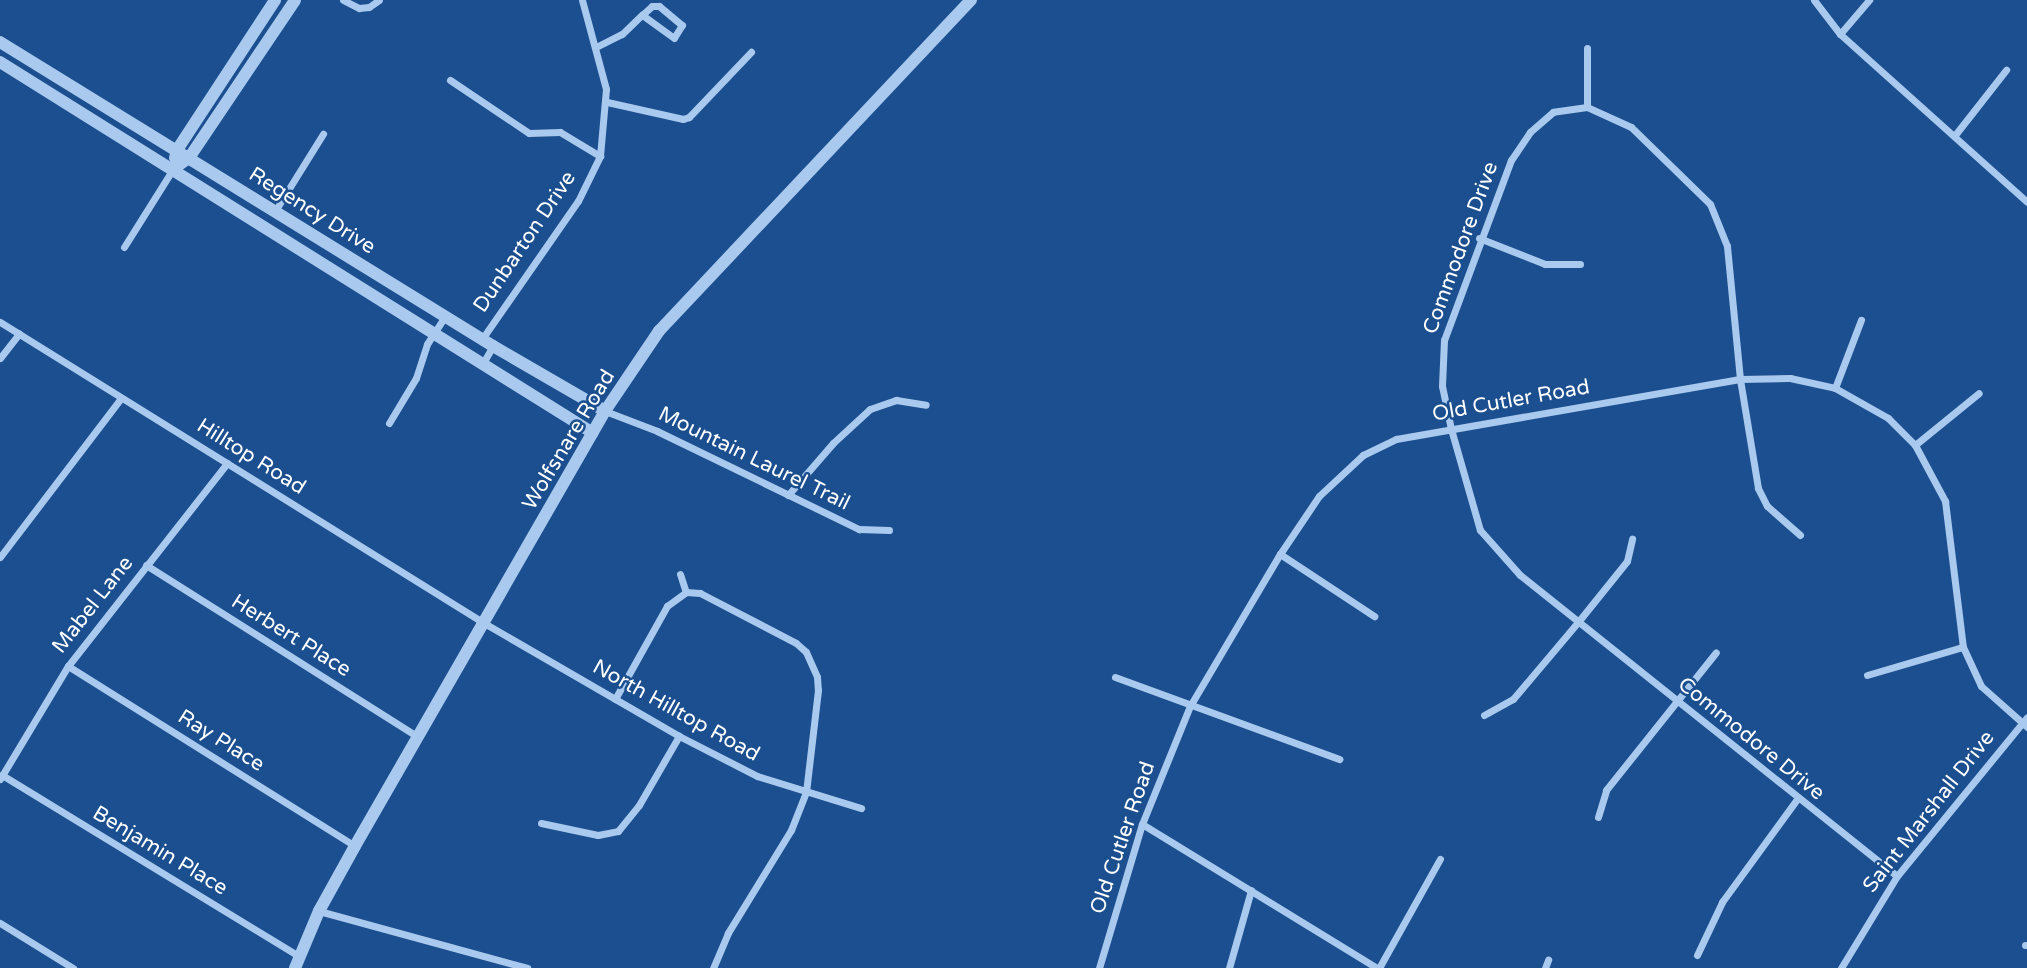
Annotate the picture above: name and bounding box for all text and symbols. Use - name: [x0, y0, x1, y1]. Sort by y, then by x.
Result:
- street label: Commodore Drive: [1418, 159, 1504, 337]
- street label: Regency Drive: [244, 162, 380, 260]
- street label: Dunbarton Drive: [468, 167, 582, 317]
- street label: Wolfsnare Road: [517, 365, 621, 515]
- street label: Old Cutler Road: [1430, 375, 1592, 427]
- street label: Mountain Laurel Trail: [654, 402, 854, 516]
- street label: Hilltop Road: [192, 414, 310, 500]
- street label: Mabel Lane: [47, 551, 139, 659]
- street label: Herbert Place: [227, 589, 355, 683]
- street label: North Hilltop Road: [588, 655, 764, 767]
- street label: Commodore Drive: [1673, 672, 1829, 806]
- street label: Ray Place: [173, 705, 269, 777]
- street label: Saint Marshall Drive: [1858, 726, 2000, 898]
- street label: Old Cutler Road: [1085, 759, 1161, 917]
- street label: Benjamin Place: [88, 801, 232, 901]

